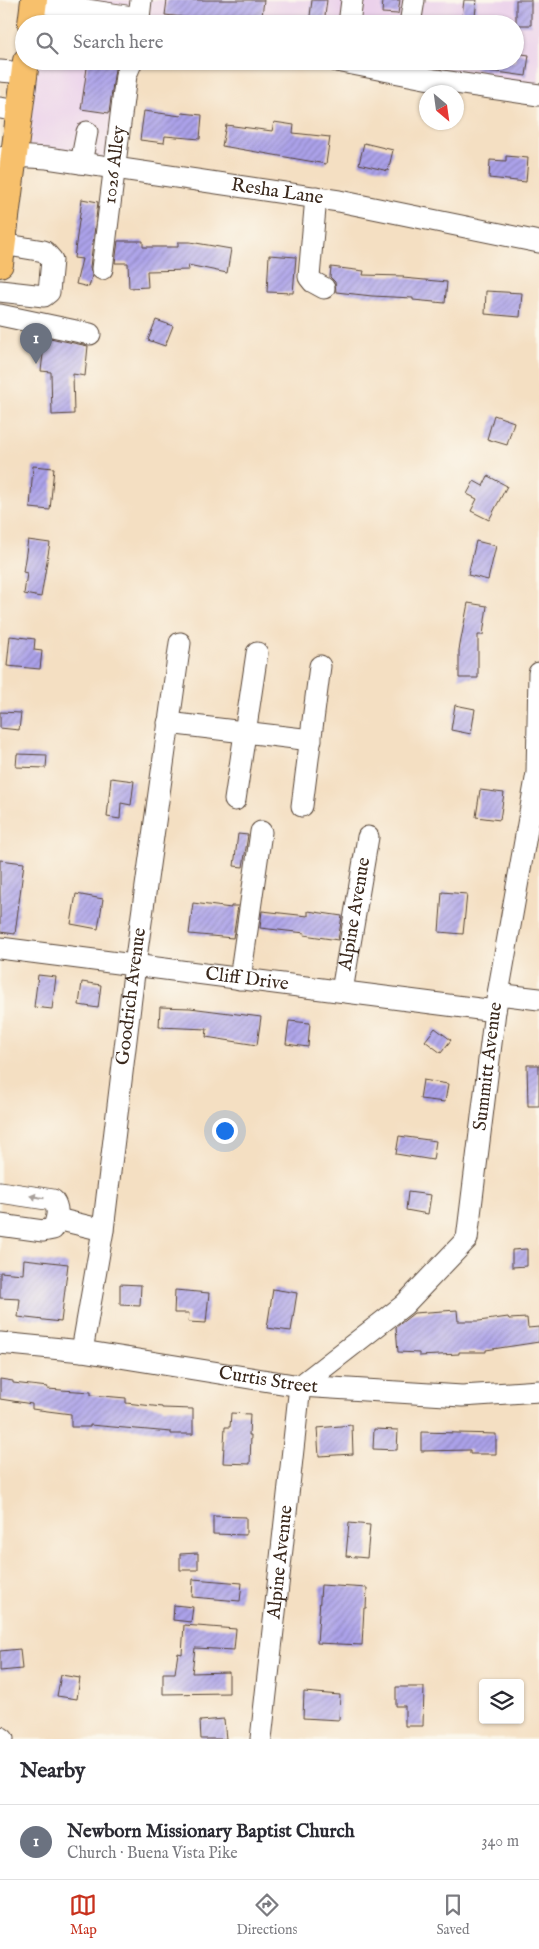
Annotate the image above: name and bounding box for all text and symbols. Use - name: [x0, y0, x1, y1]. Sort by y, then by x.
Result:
- search box: [15, 15, 524, 70]
- icon: search: [33, 29, 61, 57]
- text: Search here: [73, 31, 164, 55]
- north arrow: [419, 85, 464, 130]
- street label: 1026 Alley: [98, 124, 132, 205]
- street label: Resha Lane: [230, 173, 325, 211]
- pin: 1: [20, 323, 52, 364]
- street label: Alpine Avenue: [333, 855, 376, 974]
- street label: Goodrich Avenue: [111, 926, 152, 1067]
- street label: Cliff Drive: [204, 962, 290, 997]
- street label: Summitt Avenue: [468, 1000, 508, 1132]
- your location: [212, 1118, 238, 1144]
- one-way arrow: [28, 1193, 44, 1201]
- street label: Curtis Street: [217, 1361, 319, 1399]
- street label: Alpine Avenue: [262, 1504, 299, 1621]
- map controls: [479, 1679, 524, 1724]
- button: layers: [479, 1679, 524, 1724]
- text: Nearby: [20, 1758, 85, 1785]
- text: Newborn Missionary Baptist Church: [67, 1820, 355, 1844]
- text: 1: [33, 1832, 39, 1852]
- text: 340 m: [481, 1832, 519, 1852]
- text: Church · Buena Vista Pike: [67, 1844, 238, 1864]
- tab: Map: [69, 1891, 97, 1939]
- tab: Directions: [236, 1891, 297, 1939]
- tab: Saved: [436, 1891, 469, 1939]

